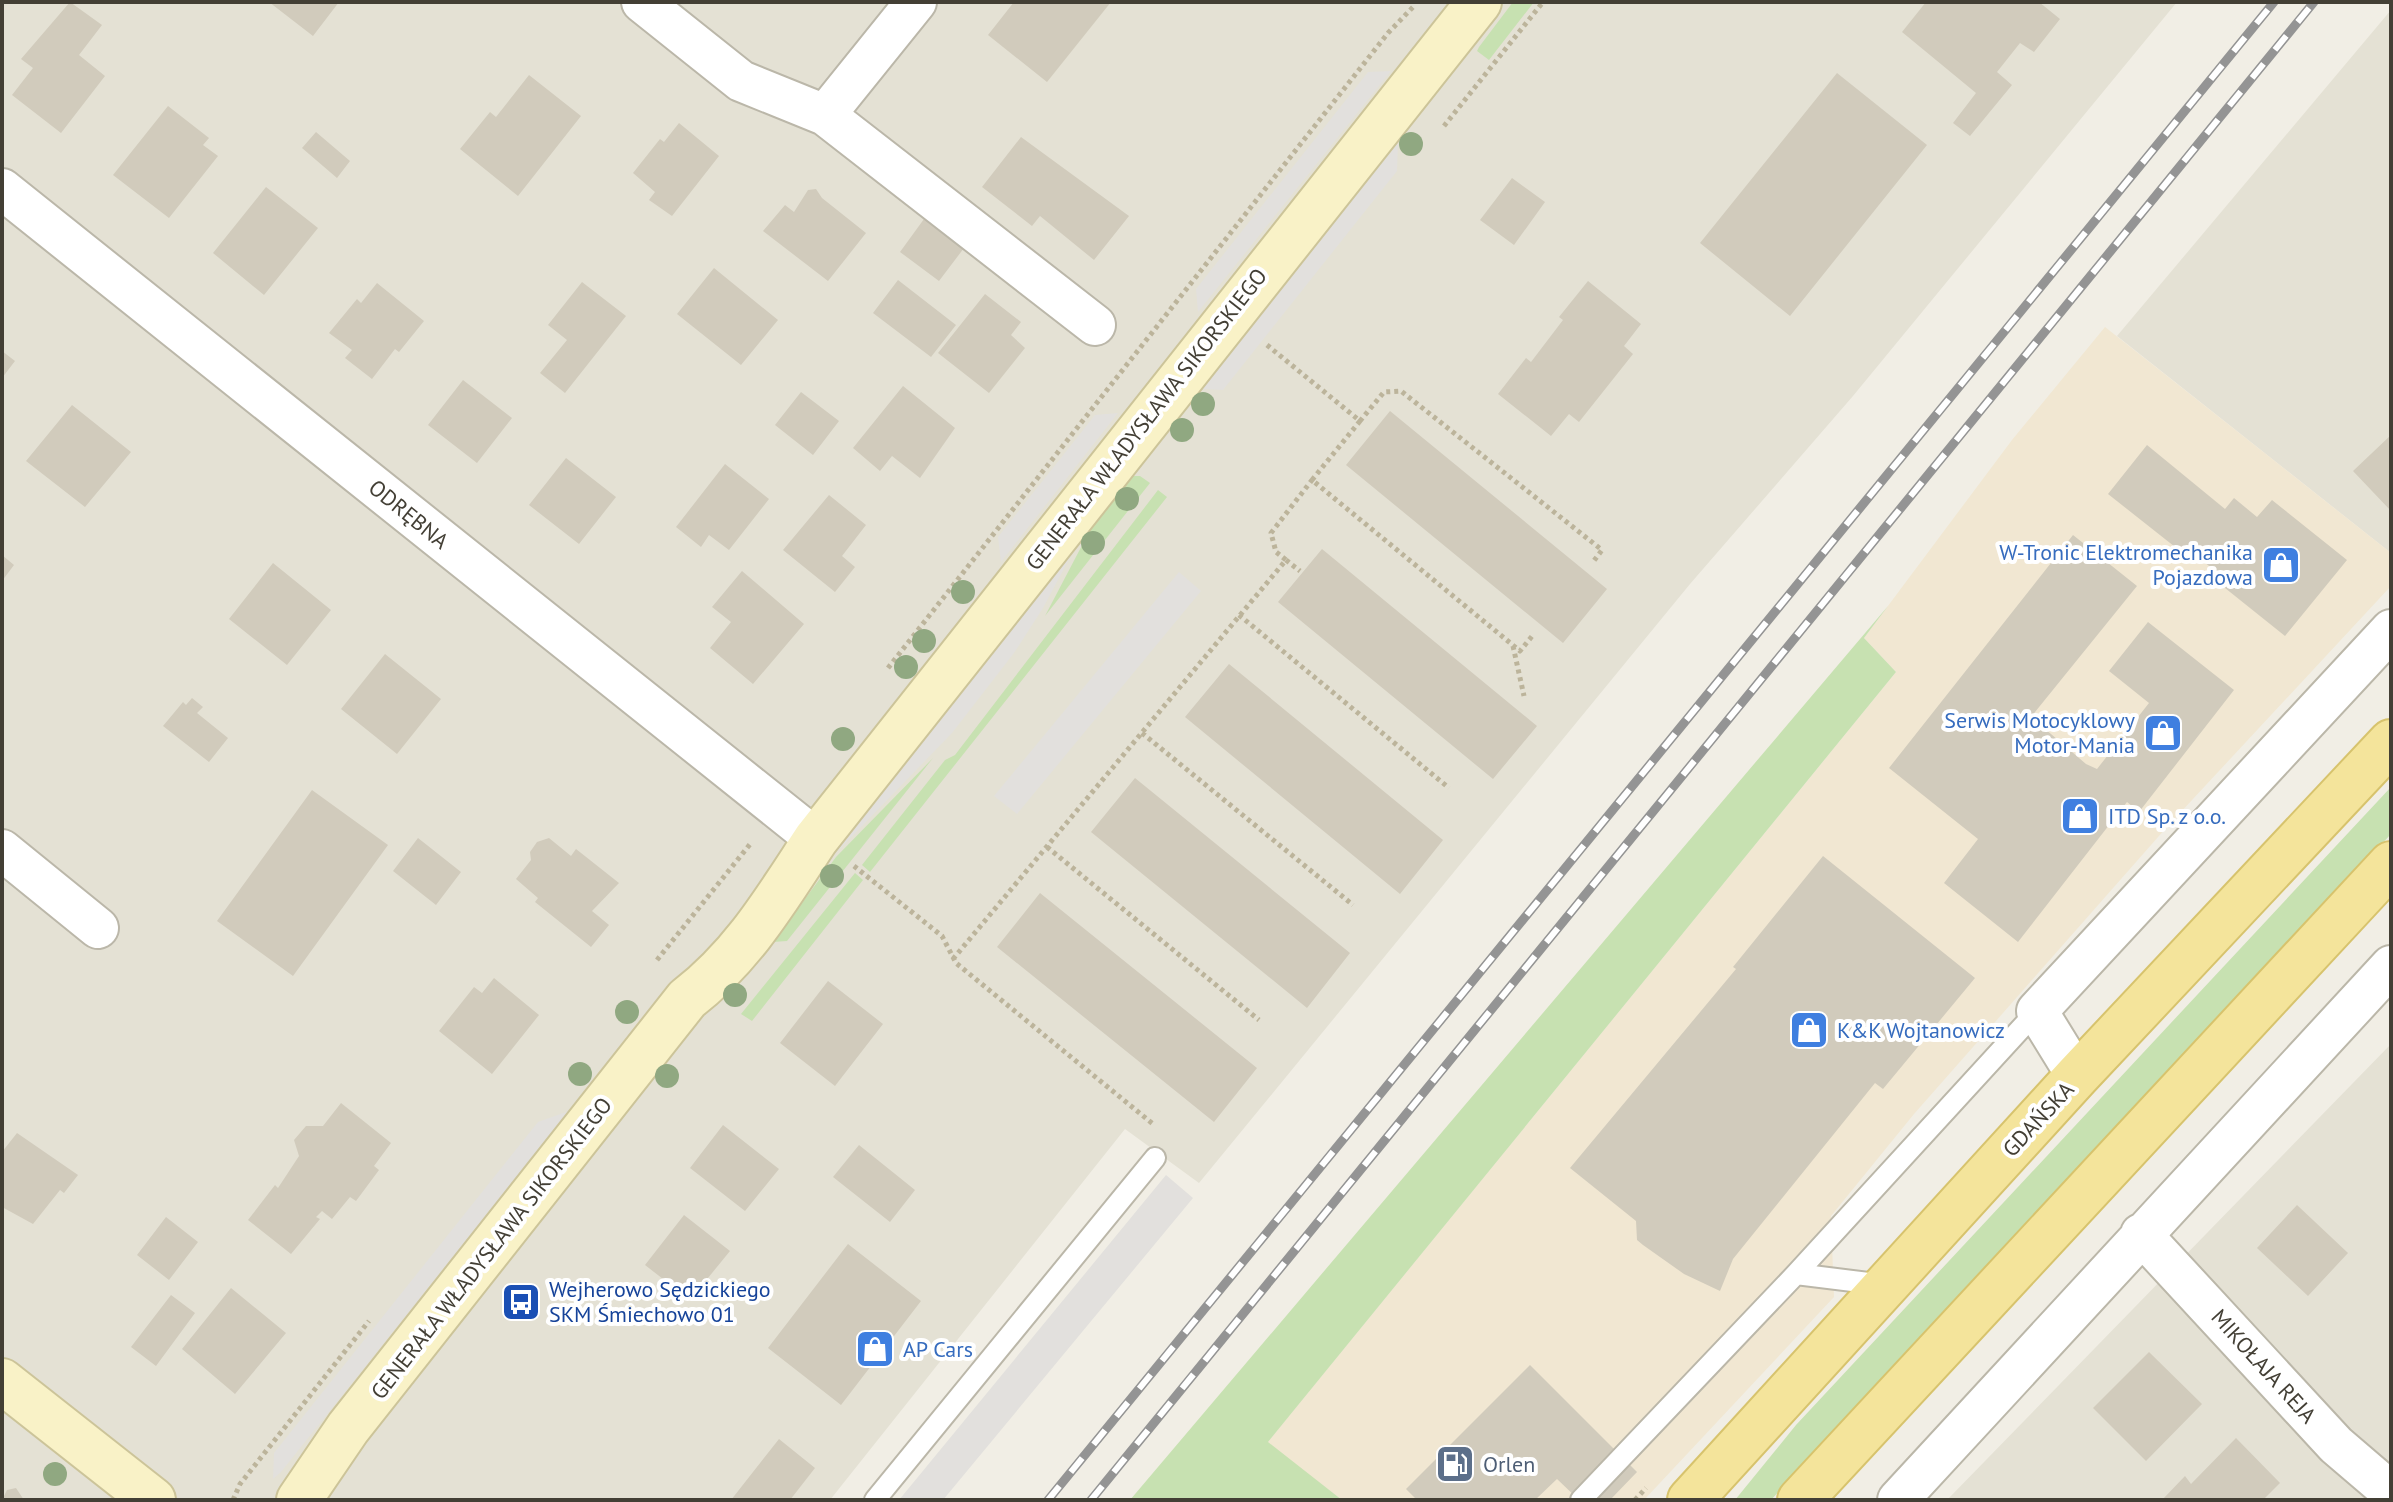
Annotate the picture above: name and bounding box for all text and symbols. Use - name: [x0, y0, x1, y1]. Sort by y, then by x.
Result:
- street label: GENERAŁA WŁADYSŁAWA SIKORSKIEGO: [1019, 262, 1273, 576]
- street label: ODRĘBNA: [363, 473, 455, 555]
- place label: W-Tronic Elektromechanika Pojazdowa: [1999, 538, 2253, 591]
- shop icon: W-Tronic Elektromechanika Pojazdowa: [2260, 544, 2302, 586]
- place label: Serwis Motocyklowy Motor-Mania: [1944, 706, 2136, 759]
- shop icon: Serwis Motocyklowy Motor-Mania: [2142, 712, 2184, 754]
- shop icon: ITD Sp. z o.o.: [2059, 795, 2101, 837]
- place label: ITD Sp. z o.o.: [2108, 802, 2226, 830]
- shop icon: K&K Wojtanowicz: [1788, 1009, 1830, 1051]
- place label: K&K Wojtanowicz: [1837, 1016, 2005, 1044]
- street label: GDAŃSKA: [1996, 1076, 2080, 1162]
- street label: GENERAŁA WŁADYSŁAWA SIKORSKIEGO: [364, 1091, 618, 1405]
- place label: Wejherowo Sędzickiego SKM Śmiechowo 01: [549, 1275, 771, 1328]
- bus stop icon: Wejherowo Sędzickiego SKM Śmiechowo 01: [500, 1281, 542, 1323]
- street label: MIKOŁAJA REJA: [2205, 1303, 2323, 1429]
- shop icon: AP Cars: [854, 1328, 896, 1370]
- place label: AP Cars: [903, 1335, 973, 1363]
- fuel station icon: Orlen: [1434, 1443, 1476, 1485]
- place label: Orlen: [1483, 1450, 1535, 1478]

